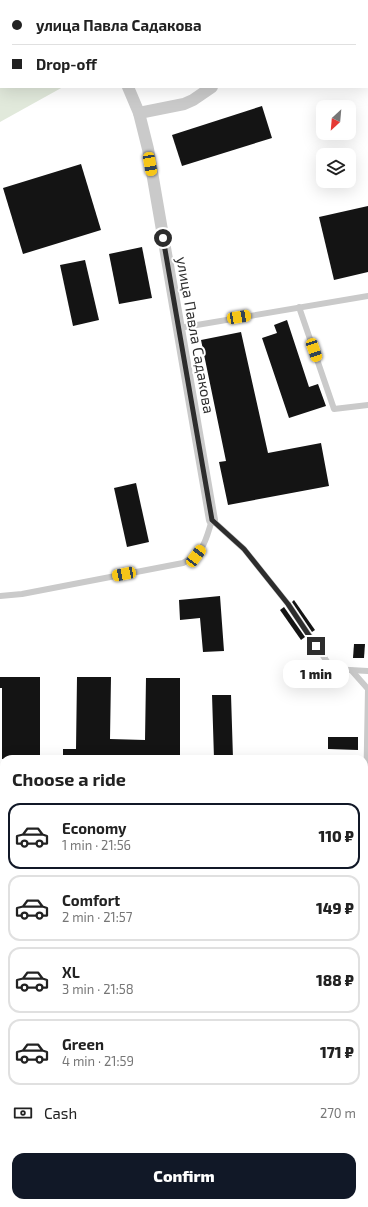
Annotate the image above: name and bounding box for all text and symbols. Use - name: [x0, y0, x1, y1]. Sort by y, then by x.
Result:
- text: улица Павла Садакова: [36, 16, 202, 34]
- text: Drop-off: [36, 55, 97, 73]
- north arrow: [316, 100, 356, 140]
- map controls: [316, 100, 356, 188]
- button: layers: [316, 148, 356, 188]
- car: [142, 151, 158, 177]
- route start: [154, 229, 172, 247]
- street label: улица Павла Садакова: [172, 255, 219, 415]
- car: [226, 309, 252, 325]
- car: [304, 337, 324, 363]
- car: [184, 543, 208, 569]
- car: [111, 566, 137, 582]
- route end: [307, 637, 325, 655]
- callout: 1 min: [283, 660, 349, 688]
- text: 1 min: [300, 666, 332, 682]
- text: Choose a ride: [12, 768, 126, 790]
- icon: car: [14, 818, 50, 854]
- text: Economy: [62, 819, 127, 837]
- text: 110 ₽: [318, 827, 354, 845]
- text: 1 min · 21:56: [62, 837, 131, 853]
- icon: car: [14, 890, 50, 926]
- text: Comfort: [62, 891, 120, 909]
- text: 149 ₽: [316, 899, 354, 917]
- text: 2 min · 21:57: [62, 909, 132, 925]
- icon: car: [14, 962, 50, 998]
- text: XL: [62, 963, 80, 981]
- text: 188 ₽: [316, 971, 354, 989]
- text: 3 min · 21:58: [62, 981, 134, 997]
- icon: car: [14, 1034, 50, 1070]
- text: Green: [62, 1035, 104, 1053]
- text: 171 ₽: [320, 1043, 354, 1061]
- text: 4 min · 21:59: [62, 1053, 134, 1069]
- icon: cash: [12, 1102, 34, 1124]
- text: Cash: [44, 1104, 77, 1122]
- text: 270 m: [320, 1105, 356, 1121]
- button: Confirm: [12, 1153, 356, 1199]

